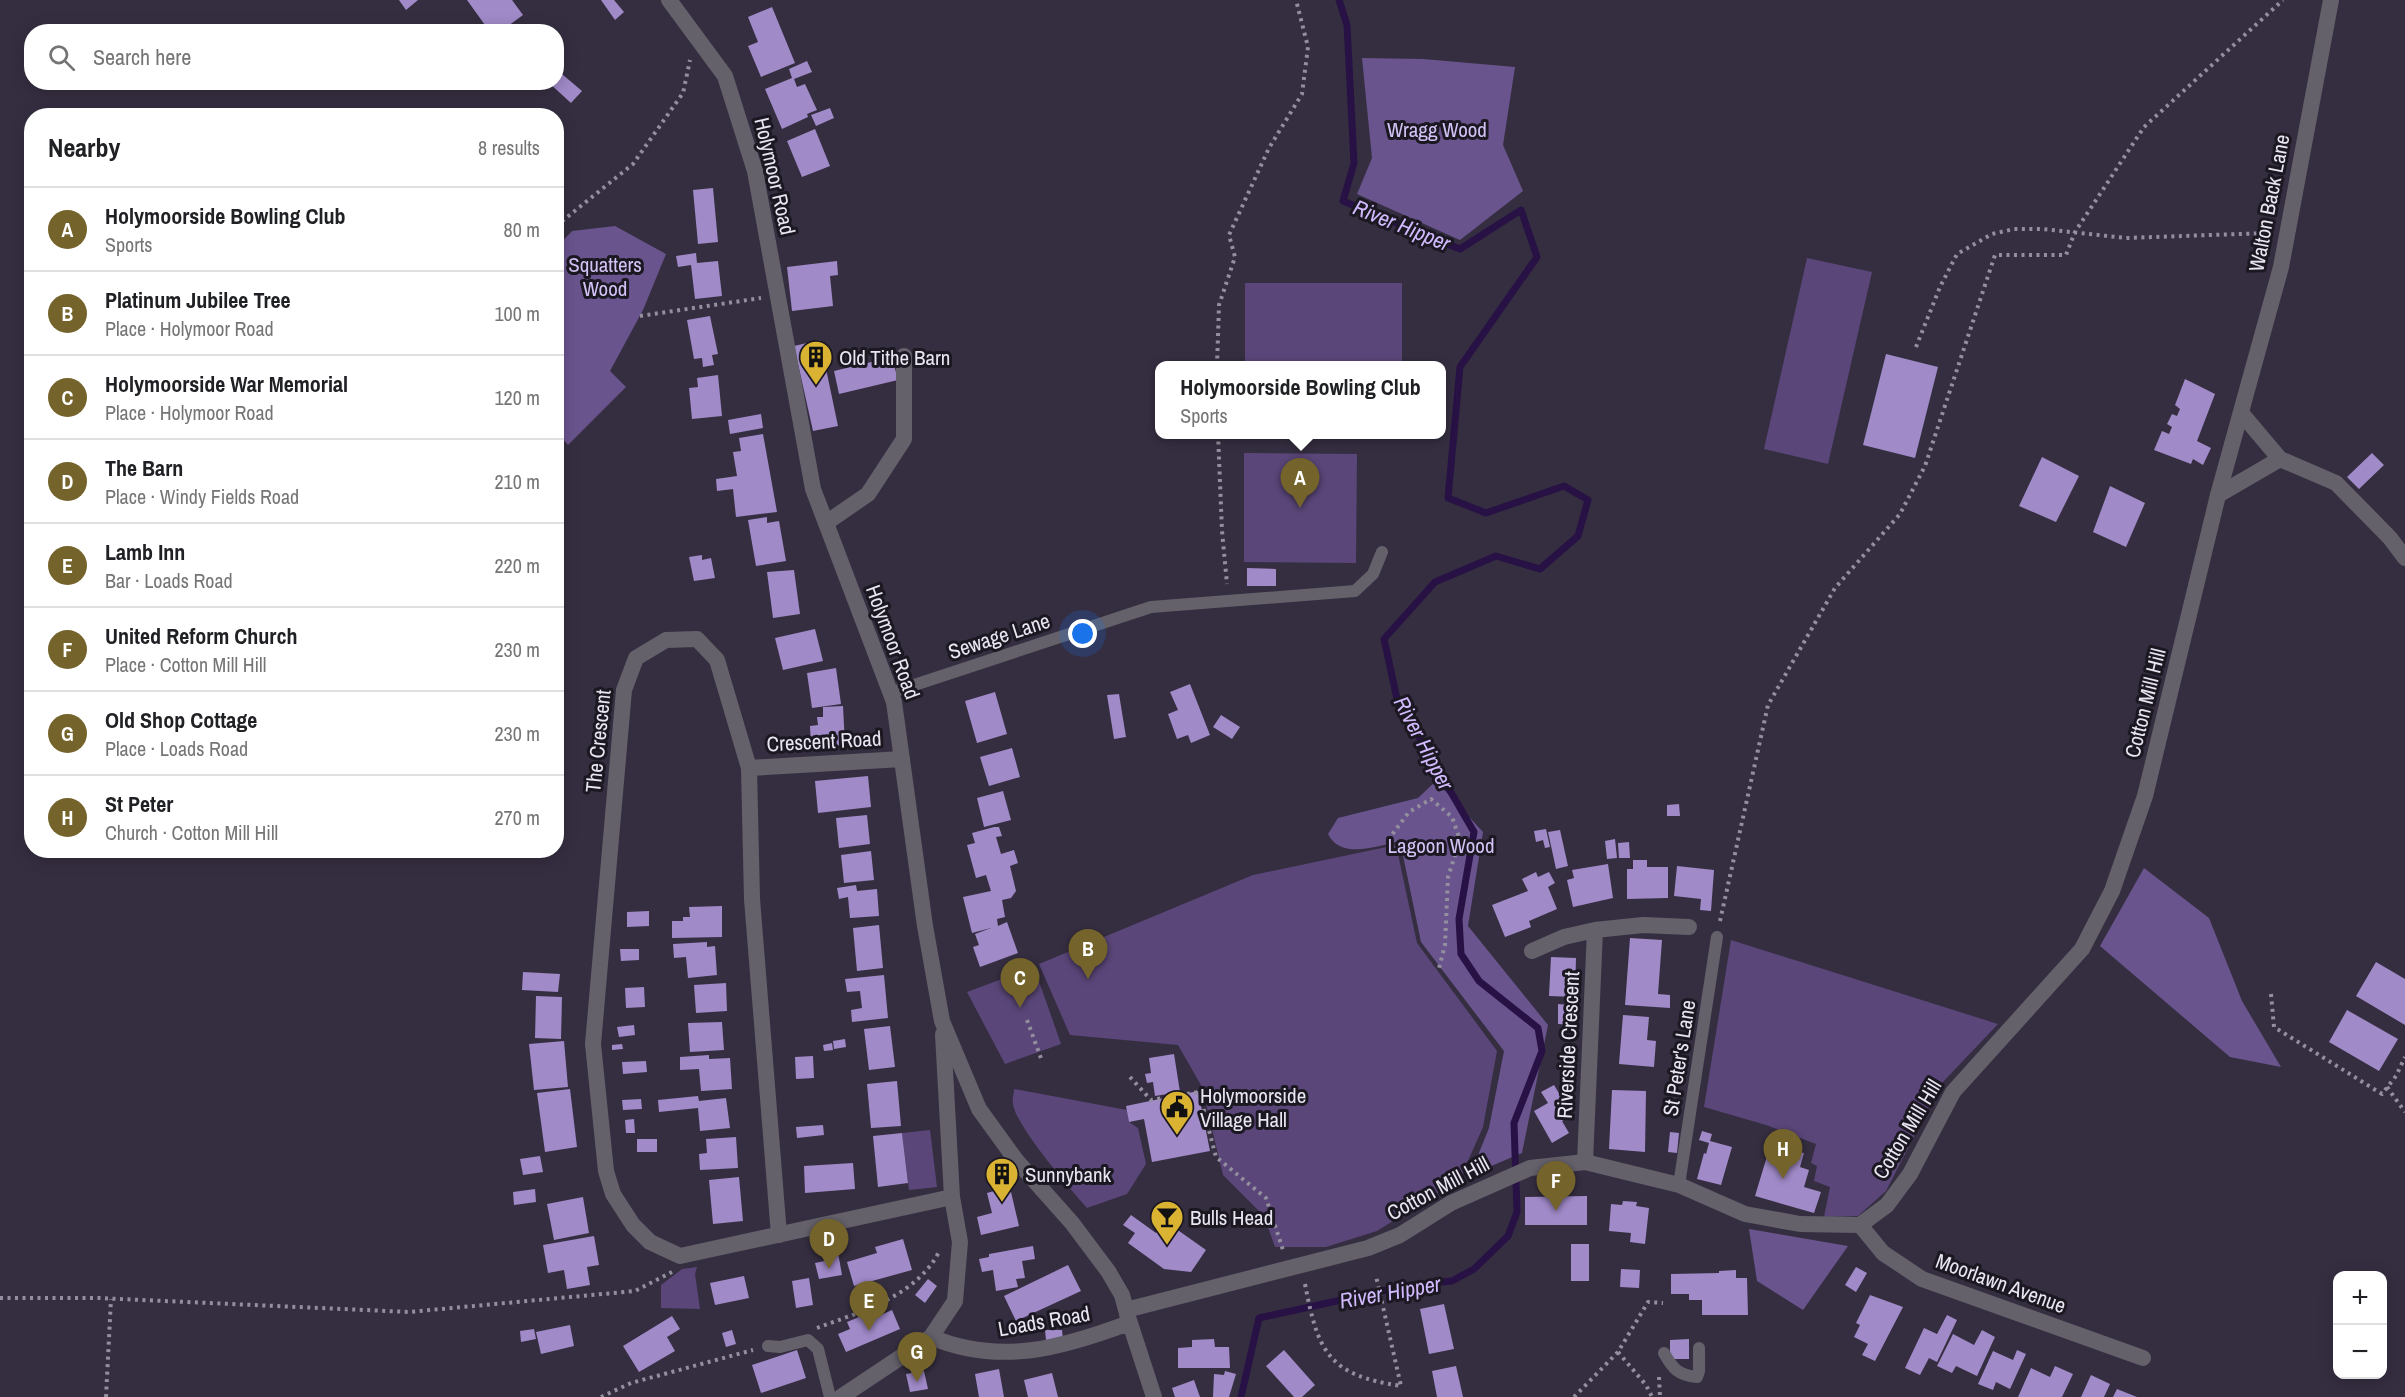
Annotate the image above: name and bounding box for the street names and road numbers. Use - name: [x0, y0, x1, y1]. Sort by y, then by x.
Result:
- street label: Holymoor Road: [747, 114, 803, 238]
- street label: Walton Back Lane: [2241, 132, 2297, 274]
- street label: Holymoor Road: [859, 581, 927, 703]
- street label: Sewage Lane: [944, 606, 1054, 666]
- street label: Cotton Mill Hill: [2117, 645, 2173, 761]
- street label: The Crescent: [578, 688, 618, 794]
- street label: Crescent Road: [766, 724, 882, 758]
- street label: Riverside Crescent: [1550, 970, 1586, 1119]
- street label: St Peter's Lane: [1656, 998, 1702, 1118]
- street label: Cotton Mill Hill: [1866, 1074, 1948, 1184]
- street label: Cotton Mill Hill: [1382, 1149, 1494, 1227]
- street label: Moorlawn Avenue: [1932, 1246, 2070, 1320]
- street label: Loads Road: [996, 1299, 1092, 1343]

